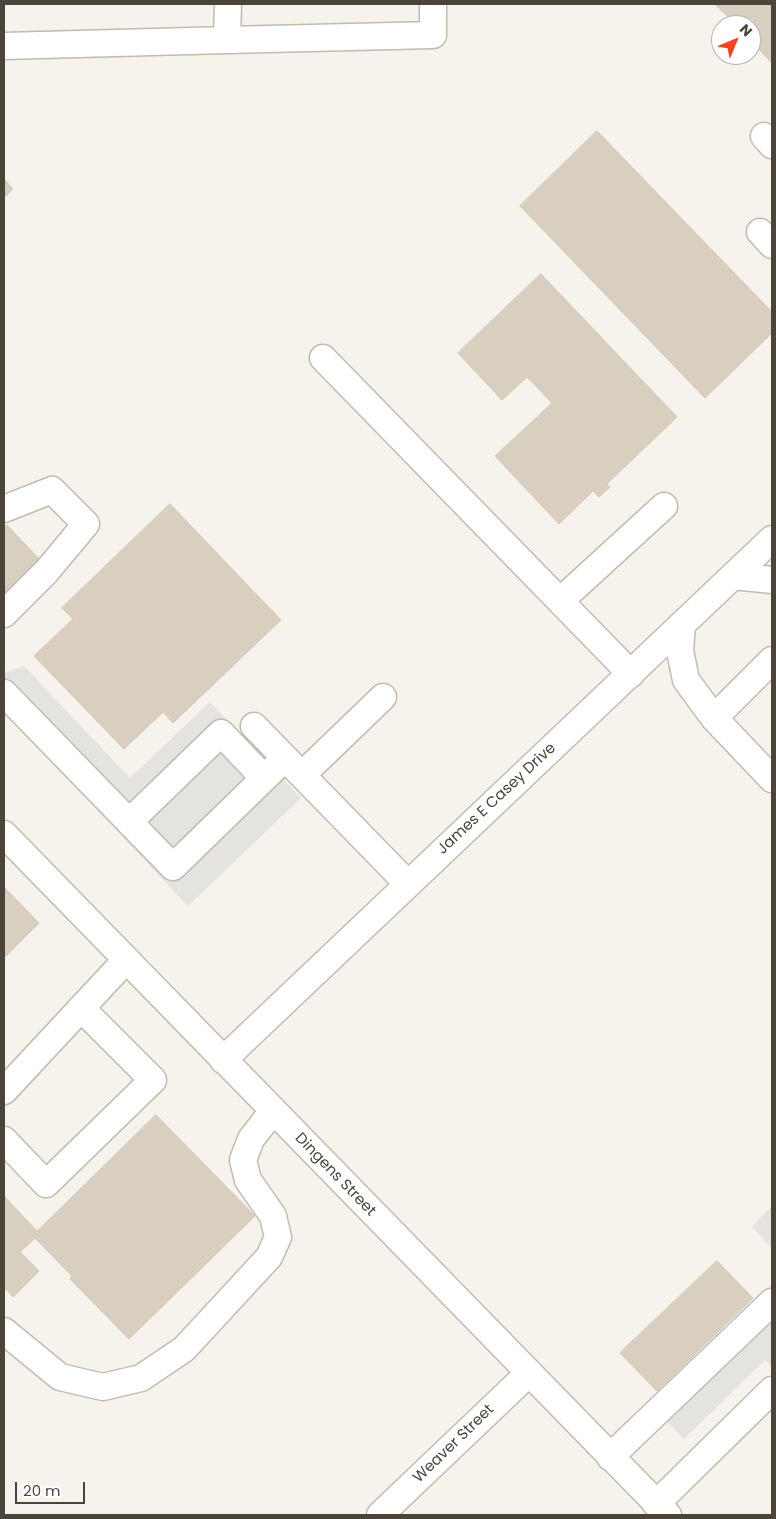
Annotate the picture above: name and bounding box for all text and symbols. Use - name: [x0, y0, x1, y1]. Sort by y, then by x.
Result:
- north arrow: [711, 15, 761, 65]
- text: N: [735, 19, 757, 41]
- street label: James E Casey Drive: [434, 739, 560, 859]
- street label: Dingens Street: [291, 1130, 379, 1220]
- street label: Weaver Street: [410, 1401, 498, 1487]
- scale bar: [18, 1472, 88, 1504]
- text: 20 m: [23, 1480, 61, 1501]

